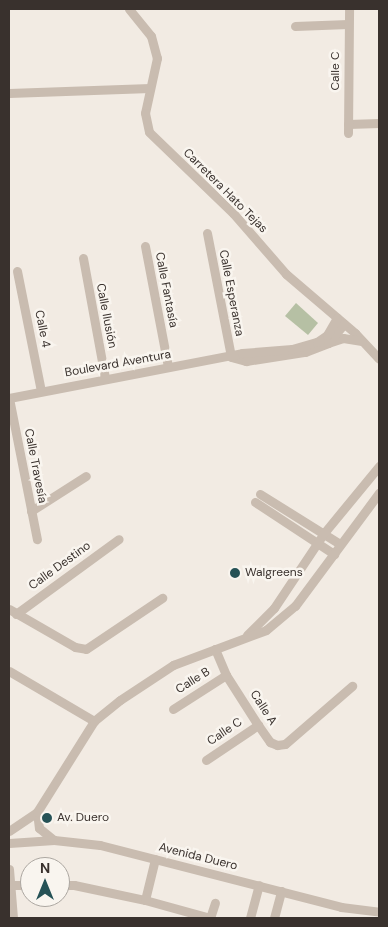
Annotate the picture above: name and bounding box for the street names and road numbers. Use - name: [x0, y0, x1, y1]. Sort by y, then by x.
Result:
- street label: Calle C: [329, 51, 343, 91]
- street label: Carretera Hato Tejas: [180, 146, 270, 236]
- street label: Calle Esperanza: [216, 249, 246, 337]
- street label: Calle Fantasía: [152, 251, 180, 329]
- street label: Calle Ilusión: [93, 282, 119, 350]
- street label: Calle 4: [31, 309, 53, 349]
- street label: Boulevard Aventura: [64, 348, 172, 380]
- street label: Calle Travesía: [21, 428, 49, 504]
- street label: Calle Destino: [26, 539, 94, 593]
- street label: Calle B: [173, 665, 213, 697]
- street label: Calle A: [246, 688, 280, 728]
- street label: Calle C: [205, 715, 245, 749]
- street label: Avenida Duero: [157, 840, 239, 874]

